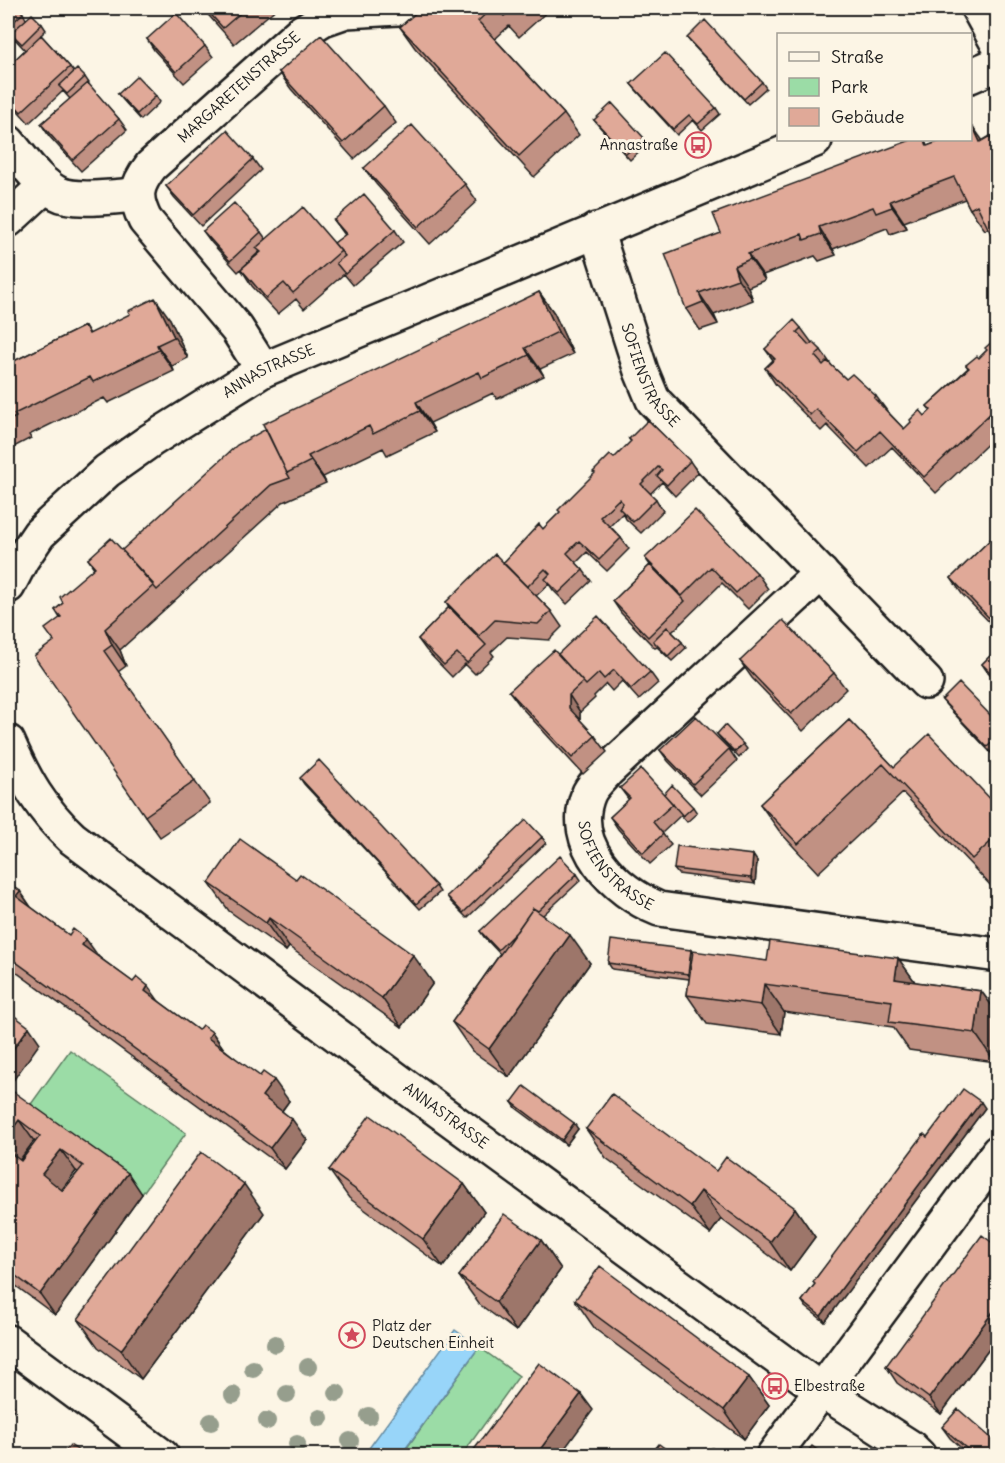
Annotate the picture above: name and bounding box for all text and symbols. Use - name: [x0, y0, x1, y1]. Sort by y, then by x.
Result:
- street label: MARGARETENSTRASSE: [173, 27, 304, 147]
- legend: [777, 33, 972, 141]
- text: Straße: [831, 45, 884, 68]
- text: Park: [831, 75, 868, 98]
- text: Gebäude: [831, 105, 904, 128]
- bus stop icon: Annastraße: [683, 130, 713, 160]
- place label: Annastraße: [600, 135, 678, 154]
- street label: SOFIENSTRASSE: [617, 321, 684, 431]
- street label: ANNASTRASSE: [219, 339, 318, 402]
- street label: SOFIENSTRASSE: [574, 820, 657, 914]
- street label: ANNASTRASSE: [400, 1078, 493, 1153]
- place label: Platz der Deutschen Einheit: [372, 1316, 494, 1352]
- place icon: Platz der Deutschen Einheit: [337, 1320, 367, 1350]
- bus stop icon: Elbestraße: [760, 1371, 790, 1401]
- place label: Elbestraße: [794, 1376, 865, 1395]

